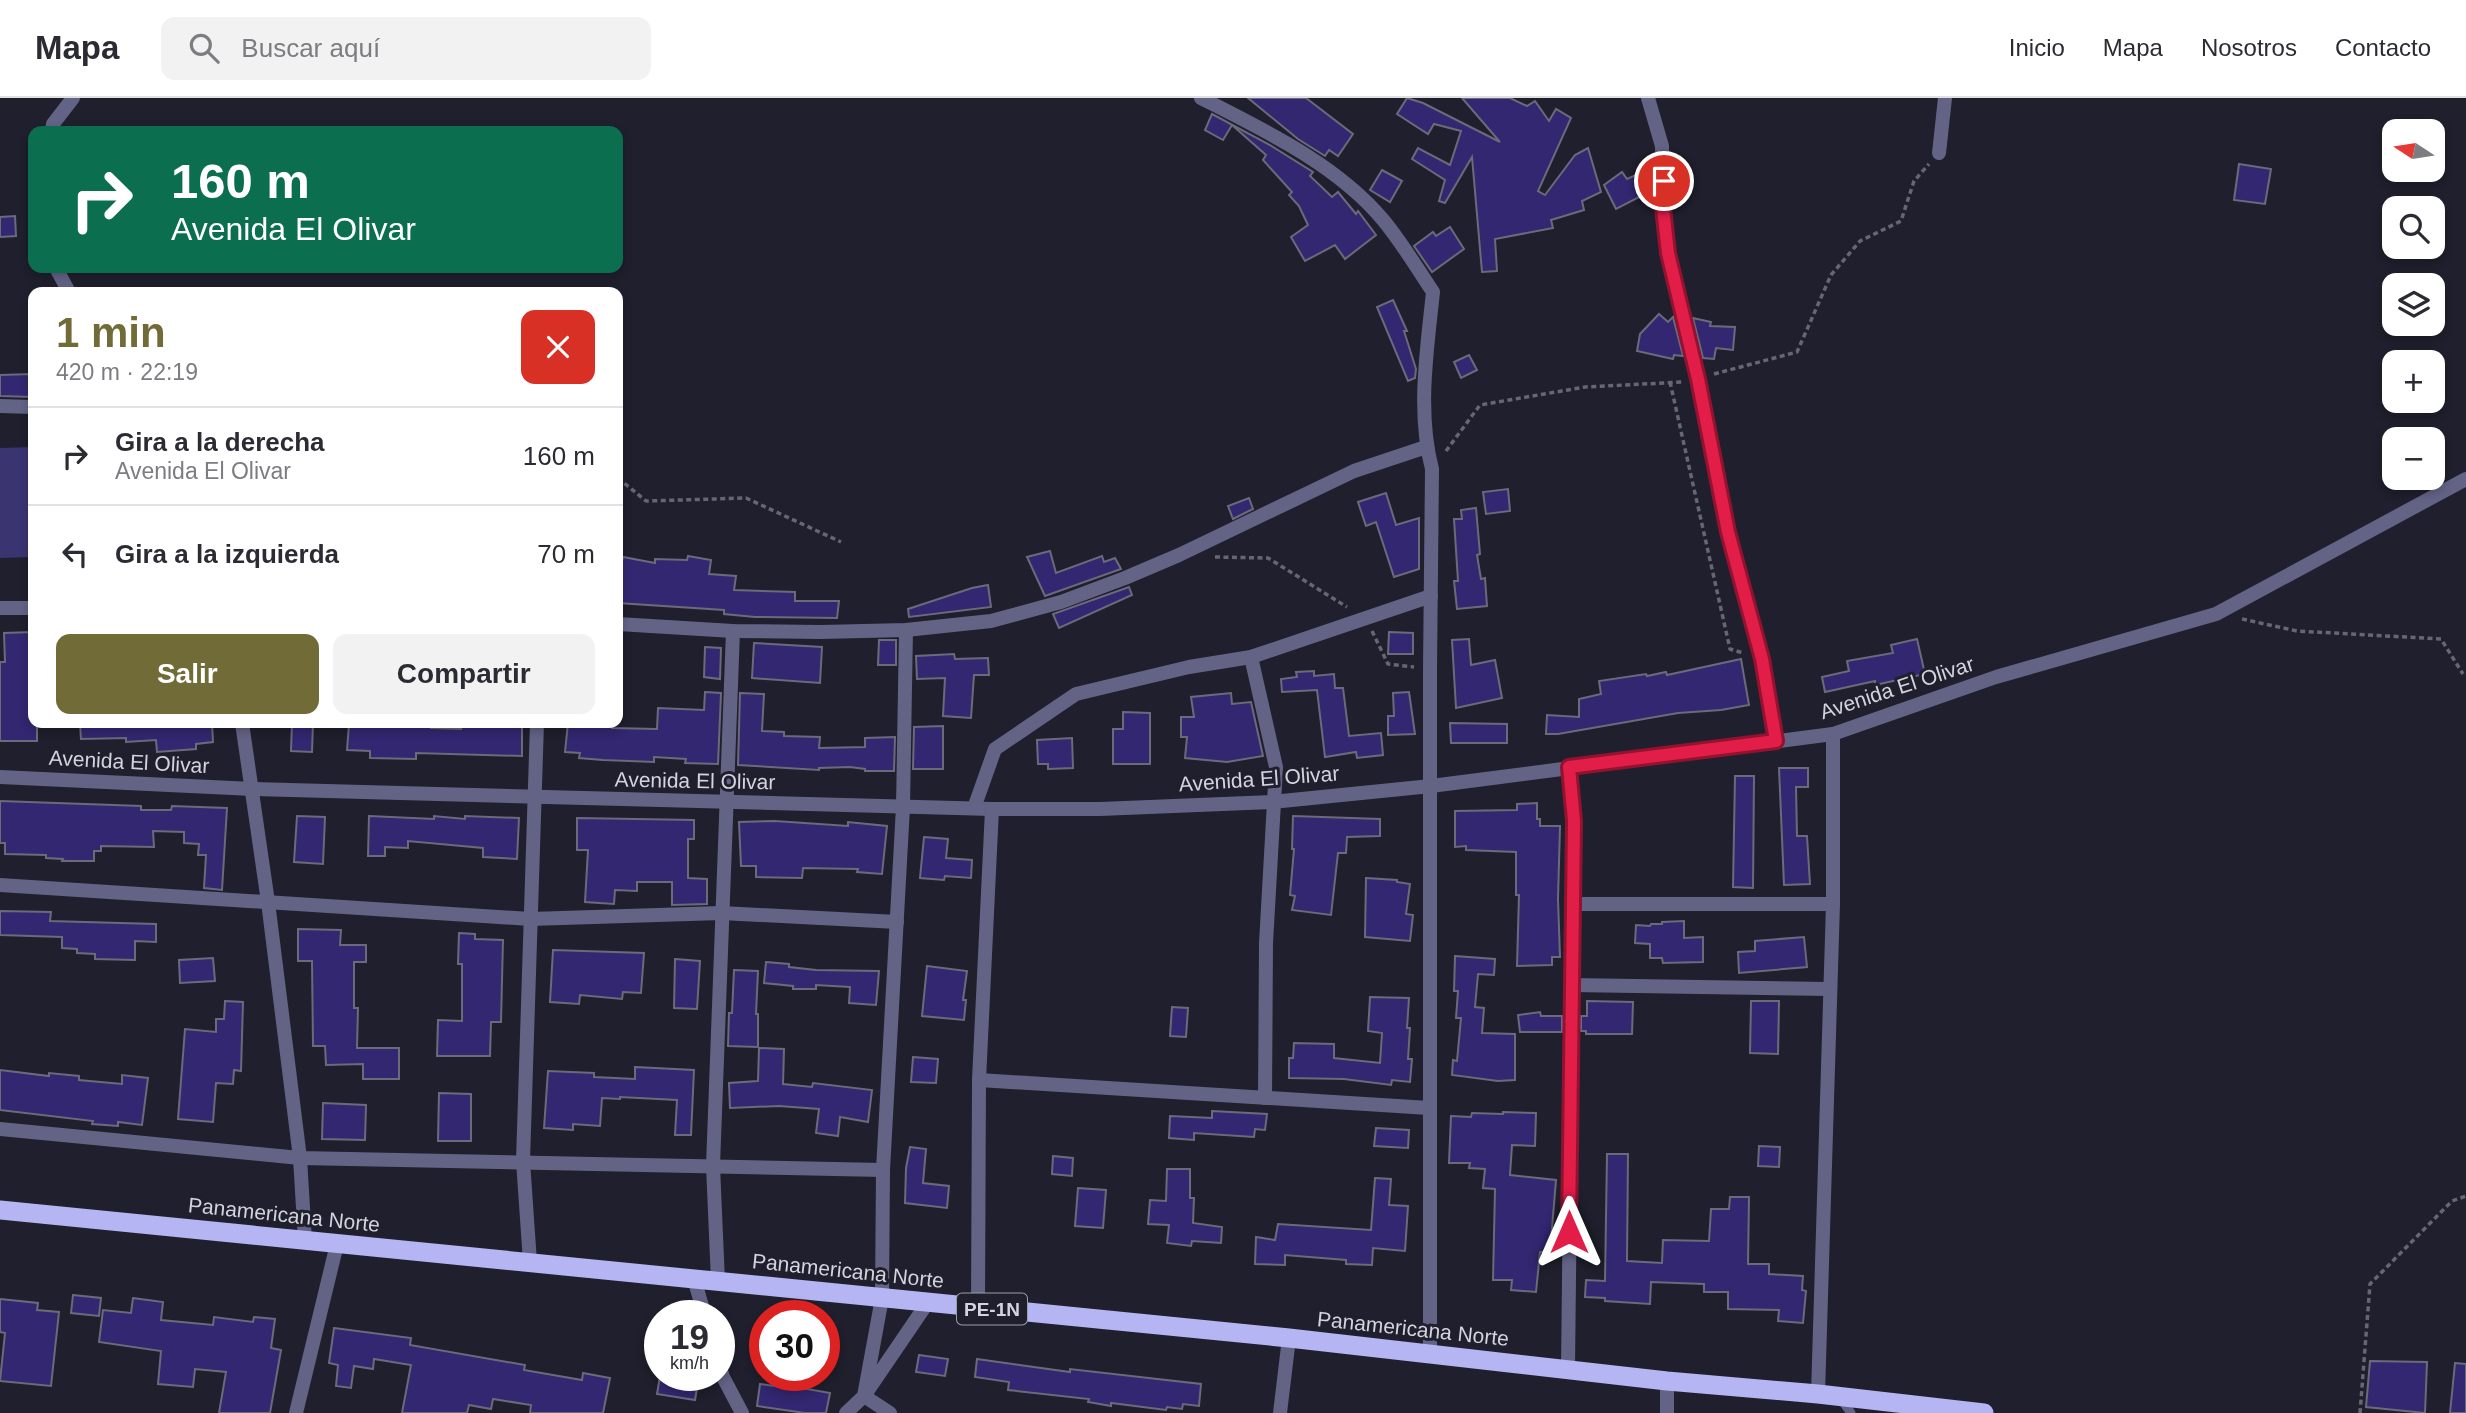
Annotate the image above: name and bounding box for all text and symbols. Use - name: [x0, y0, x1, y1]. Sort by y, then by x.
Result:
- search box: [161, 17, 651, 80]
- text: Mapa: [35, 29, 119, 66]
- icon: search: [185, 29, 223, 67]
- text: Buscar aquí: [241, 33, 380, 63]
- text: Inicio: [2009, 34, 2065, 61]
- text: Mapa: [2103, 34, 2163, 61]
- text: Nosotros: [2201, 34, 2297, 61]
- text: Contacto: [2335, 34, 2431, 61]
- north arrow: [2382, 119, 2445, 182]
- map controls: [2382, 119, 2445, 490]
- pin: [1634, 151, 1694, 211]
- icon: right: [56, 154, 147, 245]
- text: 160 m: [171, 154, 310, 208]
- icon: arrive: [1645, 162, 1683, 200]
- button: search: [2382, 196, 2445, 259]
- text: Avenida El Olivar: [171, 211, 416, 247]
- button: layers: [2382, 273, 2445, 336]
- text: 1 min: [56, 309, 166, 356]
- button: close: [521, 310, 595, 384]
- button: +: [2382, 350, 2445, 413]
- text: 420 m · 22:19: [56, 359, 198, 385]
- text: Gira a la derecha: [115, 427, 325, 457]
- button: −: [2382, 427, 2445, 490]
- icon: right: [56, 437, 94, 475]
- text: 160 m: [523, 441, 595, 471]
- text: Avenida El Olivar: [115, 458, 291, 484]
- icon: left: [56, 535, 94, 573]
- text: Gira a la izquierda: [115, 539, 339, 569]
- text: 70 m: [537, 539, 595, 569]
- button: Salir: [56, 634, 319, 714]
- button: Compartir: [333, 634, 595, 714]
- street label: Avenida El Olivar: [1817, 652, 1977, 723]
- street label: Avenida El Olivar: [48, 746, 210, 777]
- street label: Avenida El Olivar: [1178, 761, 1340, 796]
- street label: Avenida El Olivar: [614, 768, 776, 793]
- street label: Panamericana Norte: [187, 1193, 381, 1236]
- position arrow: [1532, 1195, 1606, 1269]
- street label: Panamericana Norte: [751, 1249, 945, 1292]
- road number: PE-1N: [957, 1294, 1027, 1324]
- speed limit sign: 30: [749, 1300, 840, 1391]
- street label: Panamericana Norte: [1316, 1307, 1510, 1350]
- text: 19: [670, 1317, 709, 1356]
- text: km/h: [670, 1353, 709, 1373]

